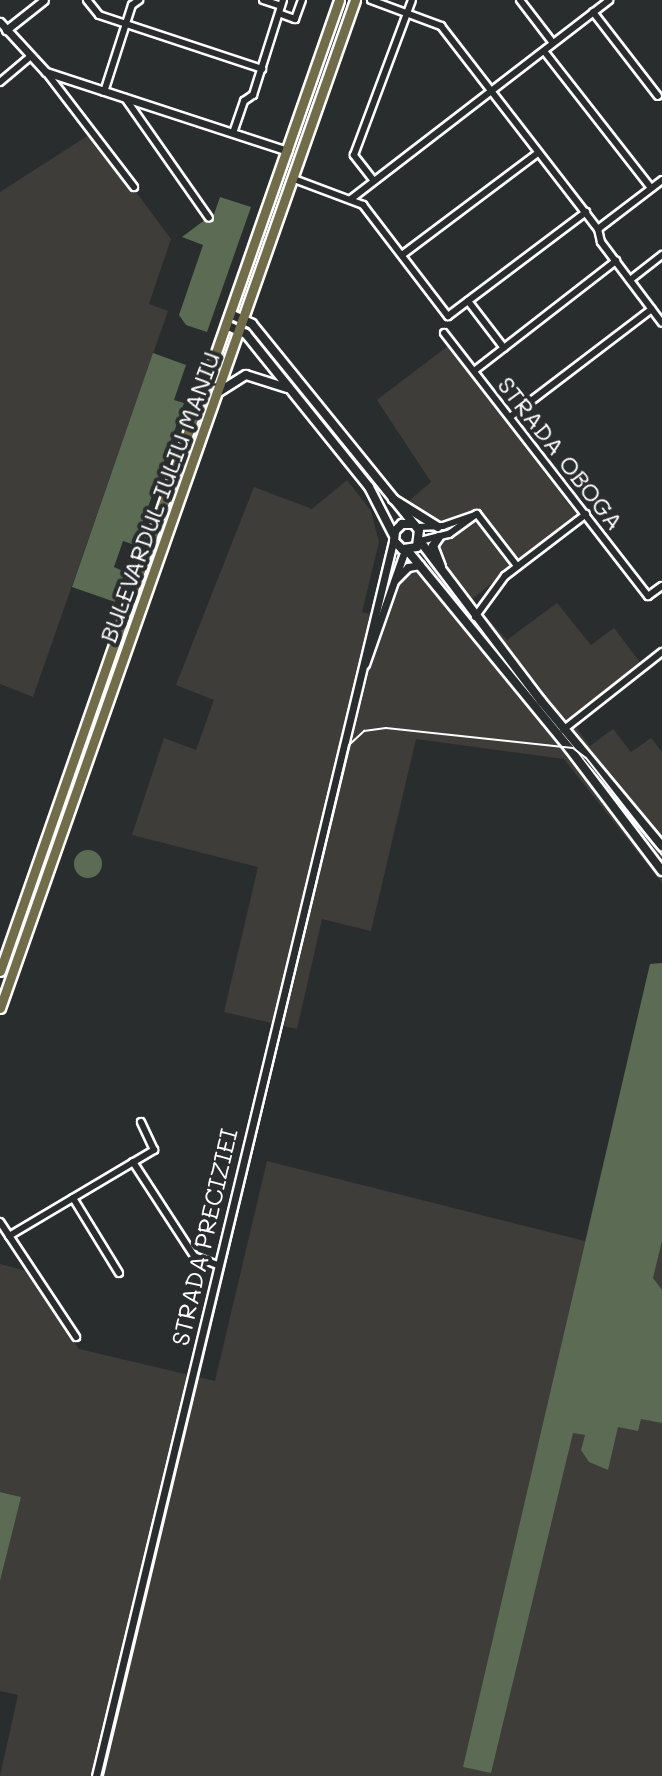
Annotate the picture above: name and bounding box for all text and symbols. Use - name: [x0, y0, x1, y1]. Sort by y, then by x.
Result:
- street label: BULEVARDUL IULIU MANIU: [93, 348, 225, 646]
- street label: STRADA OBOGA: [492, 370, 630, 536]
- street label: STRADA PRECIZIEI: [165, 1126, 243, 1348]

